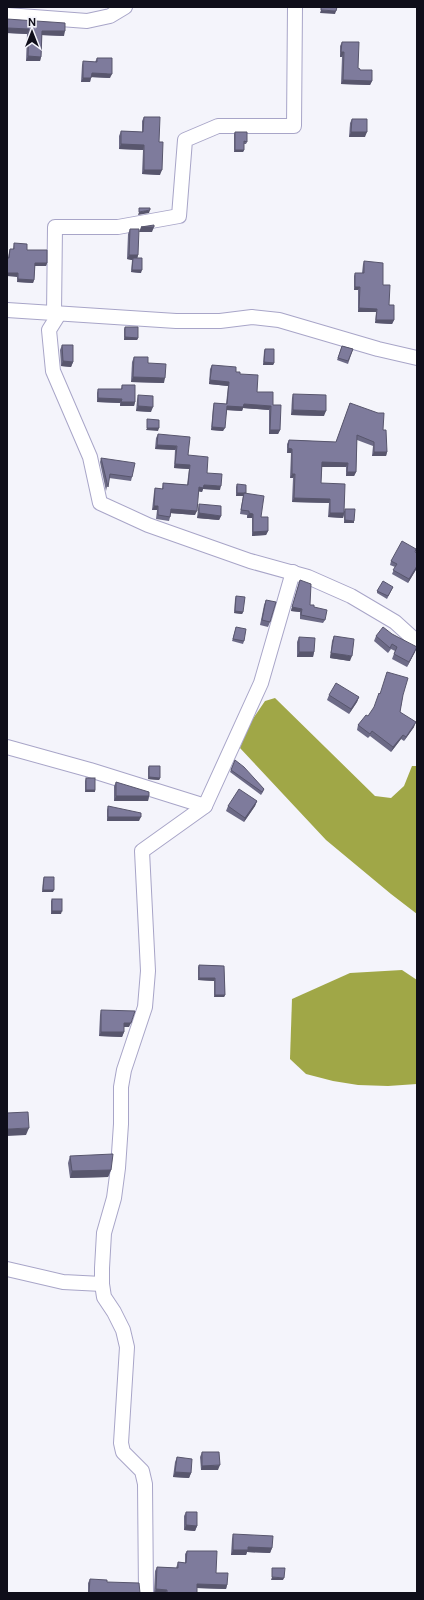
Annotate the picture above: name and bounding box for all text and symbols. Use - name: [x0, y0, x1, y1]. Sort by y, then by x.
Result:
- north arrow: [12, 12, 52, 52]
- text: N: [28, 15, 36, 29]

